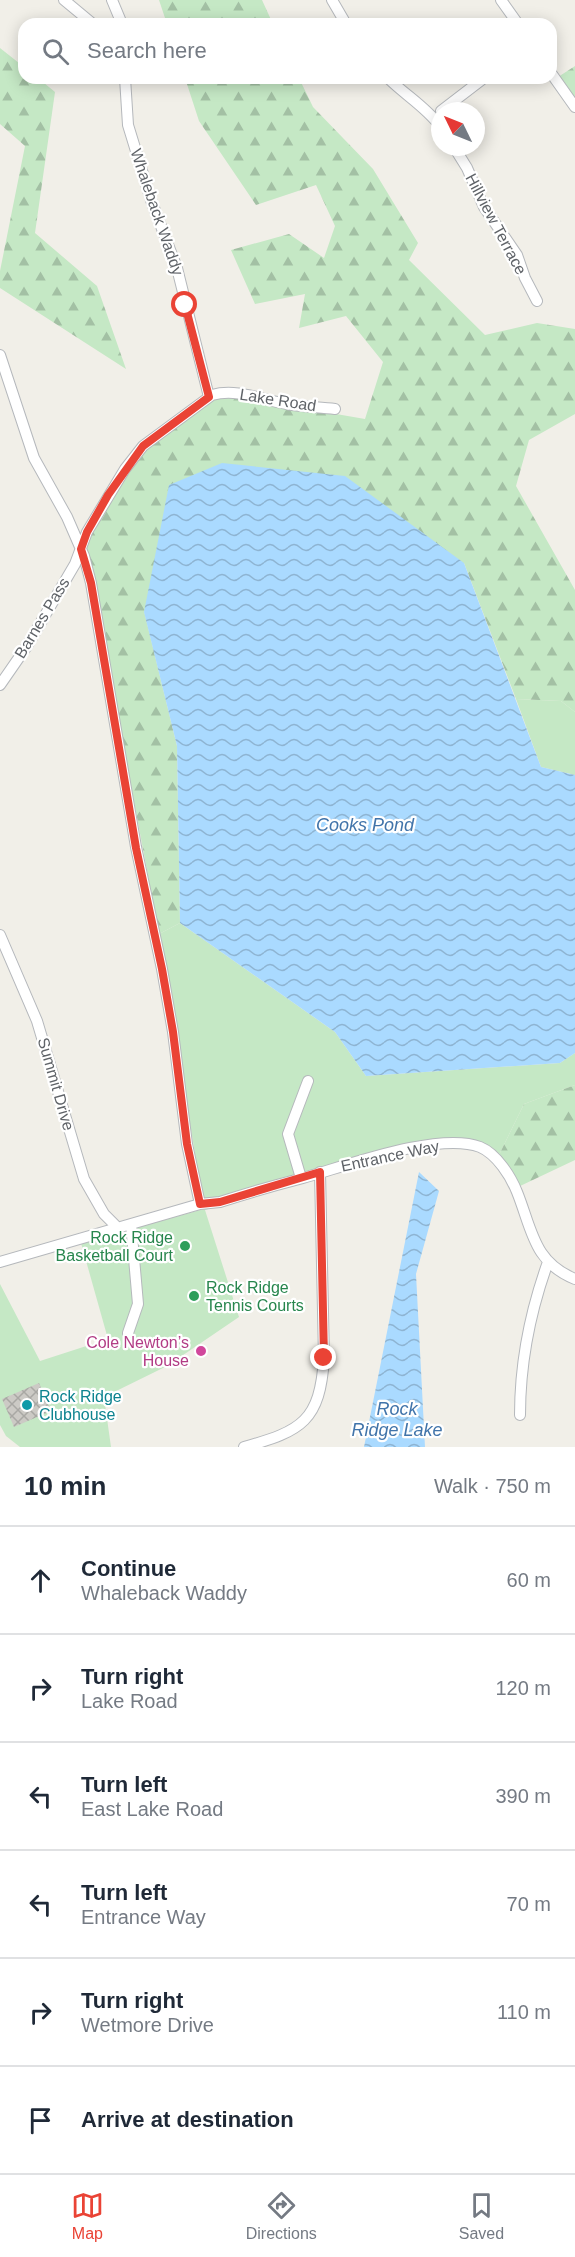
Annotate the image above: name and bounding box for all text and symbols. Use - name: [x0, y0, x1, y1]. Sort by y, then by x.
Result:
- search box: [18, 18, 557, 84]
- icon: search: [39, 35, 72, 68]
- text: Search here: [87, 38, 207, 63]
- north arrow: [431, 102, 485, 156]
- street label: Whaleback Waddy: [127, 146, 187, 278]
- street label: Hillview Terrace: [462, 171, 530, 277]
- route start: [171, 291, 197, 317]
- street label: Lake Road: [238, 386, 318, 414]
- street label: Barnes Pass: [11, 575, 73, 661]
- water label: Cooks Pond: [316, 815, 415, 835]
- street label: Summit Drive: [35, 1036, 77, 1133]
- street label: Entrance Way: [339, 1137, 441, 1175]
- place label: Rock Ridge Basketball Court: [56, 1229, 174, 1264]
- marker: Rock Ridge Basketball Court: [178, 1239, 192, 1253]
- place label: Rock Ridge Tennis Courts: [206, 1279, 304, 1314]
- marker: Rock Ridge Tennis Courts: [187, 1289, 201, 1303]
- place label: Cole Newton’s House: [86, 1334, 189, 1369]
- marker: Cole Newton’s House: [194, 1344, 208, 1358]
- route end: [310, 1344, 336, 1370]
- place label: Rock Ridge Clubhouse: [39, 1388, 122, 1423]
- marker: Rock Ridge Clubhouse: [20, 1398, 34, 1412]
- water label: Rock Ridge Lake: [351, 1399, 443, 1440]
- text: 10 min: [24, 1471, 106, 1501]
- text: Walk · 750 m: [434, 1475, 551, 1497]
- text: Continue: [81, 1556, 176, 1581]
- icon: ahead: [24, 1564, 57, 1597]
- text: 60 m: [507, 1569, 551, 1591]
- text: Whaleback Waddy: [81, 1582, 247, 1604]
- text: Turn right: [81, 1664, 183, 1689]
- icon: right: [24, 1672, 57, 1705]
- text: 120 m: [495, 1677, 551, 1699]
- text: Lake Road: [81, 1690, 178, 1712]
- text: Turn left: [81, 1772, 167, 1797]
- icon: left: [24, 1780, 57, 1813]
- text: 390 m: [495, 1785, 551, 1807]
- text: East Lake Road: [81, 1798, 223, 1820]
- text: Turn left: [81, 1880, 167, 1905]
- icon: left: [24, 1888, 57, 1921]
- text: 70 m: [507, 1893, 551, 1915]
- text: Entrance Way: [81, 1906, 206, 1928]
- text: Turn right: [81, 1988, 183, 2013]
- icon: right: [24, 1996, 57, 2029]
- text: 110 m: [497, 2001, 551, 2023]
- text: Wetmore Drive: [81, 2014, 214, 2036]
- icon: arrive: [24, 2104, 57, 2137]
- text: Arrive at destination: [81, 2107, 294, 2132]
- tab: Map: [71, 2189, 104, 2243]
- tab: Directions: [246, 2189, 317, 2243]
- tab: Saved: [459, 2189, 504, 2243]

